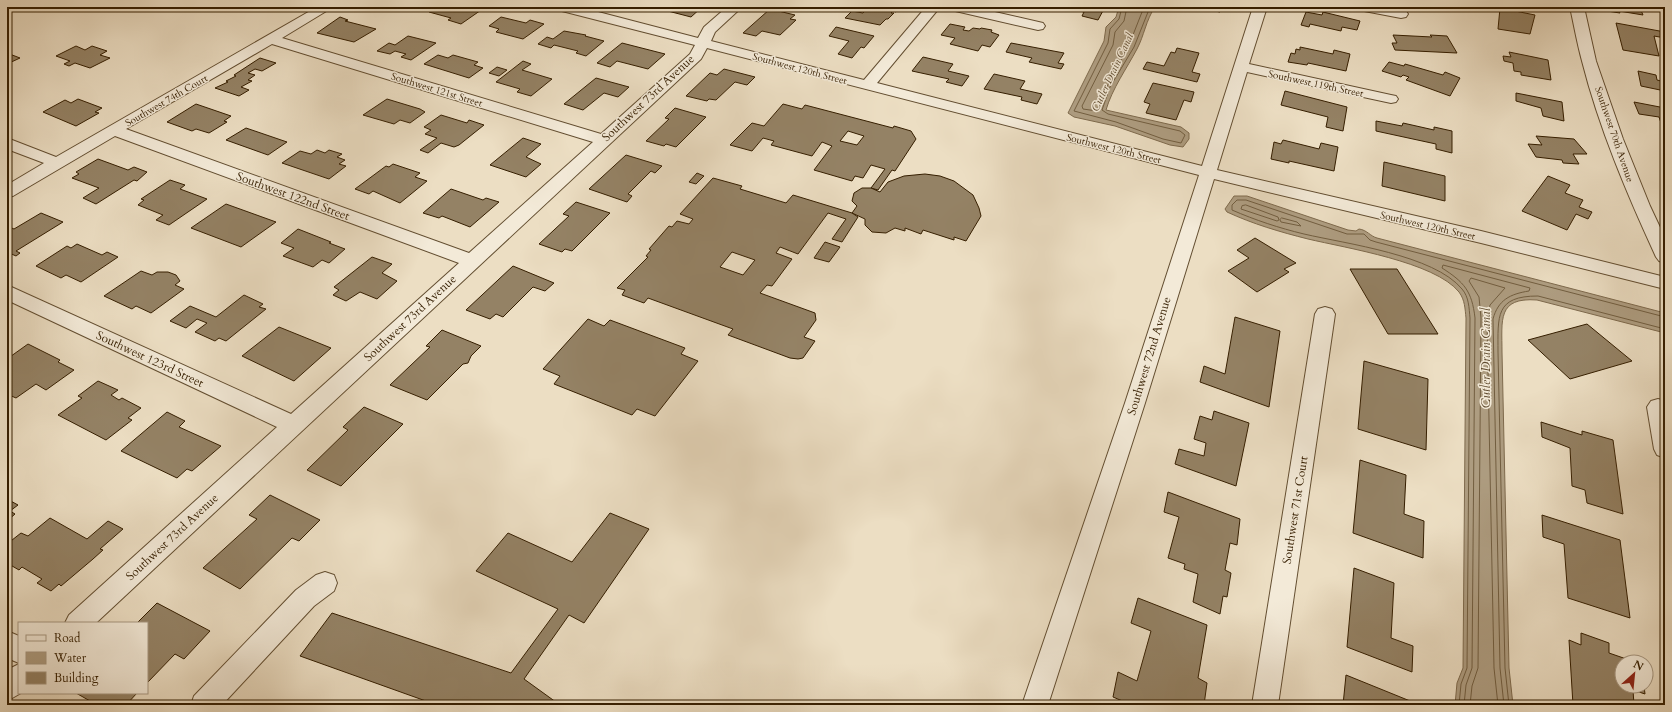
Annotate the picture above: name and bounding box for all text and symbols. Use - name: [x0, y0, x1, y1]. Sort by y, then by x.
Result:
- water label: Cutler Drain Canal: [1088, 30, 1138, 114]
- street label: Southwest 120th Street: [751, 50, 849, 89]
- street label: Southwest 73rd Avenue: [598, 51, 698, 145]
- street label: Southwest 119th Street: [1267, 67, 1366, 101]
- street label: Southwest 121st Street: [389, 69, 485, 111]
- street label: Southwest 74th Court: [123, 71, 211, 130]
- street label: Southwest 70th Avenue: [1591, 85, 1637, 184]
- street label: Southwest 120th Street: [1065, 130, 1163, 168]
- street label: Southwest 122nd Street: [234, 168, 352, 224]
- street label: Southwest 120th Street: [1379, 208, 1477, 244]
- street label: Southwest 73rd Avenue: [360, 271, 460, 365]
- street label: Southwest 72nd Avenue: [1123, 295, 1175, 417]
- water label: Cutler Drain Canal: [1477, 307, 1495, 408]
- street label: Southwest 123rd Street: [94, 327, 207, 391]
- street label: Southwest 71st Court: [1279, 455, 1311, 565]
- street label: Southwest 73rd Avenue: [122, 490, 222, 584]
- legend: [18, 622, 148, 694]
- text: Road: [54, 630, 81, 646]
- text: Water: [53, 650, 87, 666]
- north arrow: [1614, 654, 1654, 694]
- text: N: [1631, 657, 1646, 675]
- text: Building: [54, 670, 99, 686]

